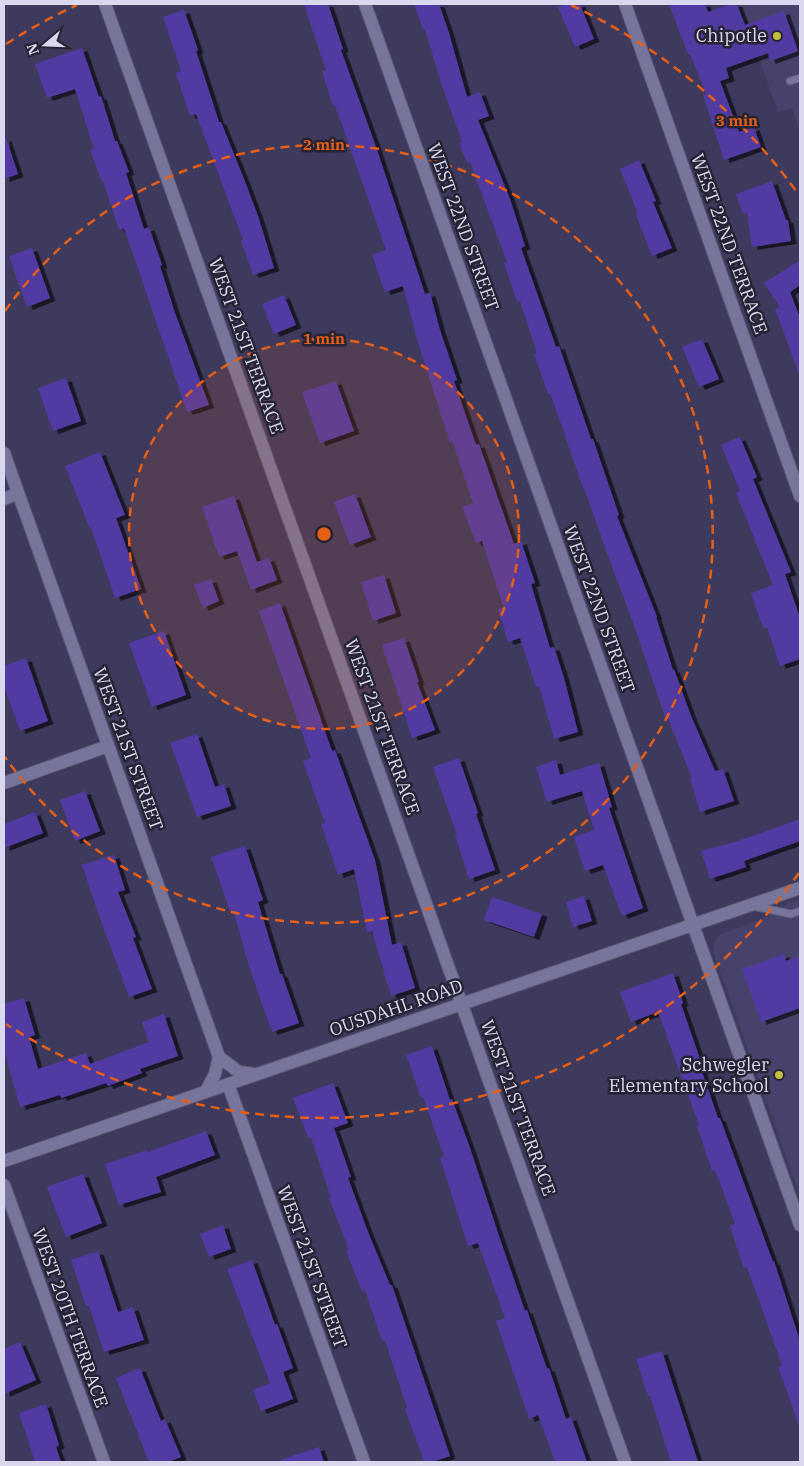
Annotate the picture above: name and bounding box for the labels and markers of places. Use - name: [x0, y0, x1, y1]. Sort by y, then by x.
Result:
- place label: Chipotle: [696, 24, 767, 47]
- marker: Chipotle: [771, 30, 783, 42]
- centre of rings: [315, 525, 333, 543]
- place label: Schwegler Elementary School: [609, 1053, 769, 1097]
- marker: Schwegler Elementary School: [773, 1069, 785, 1081]

